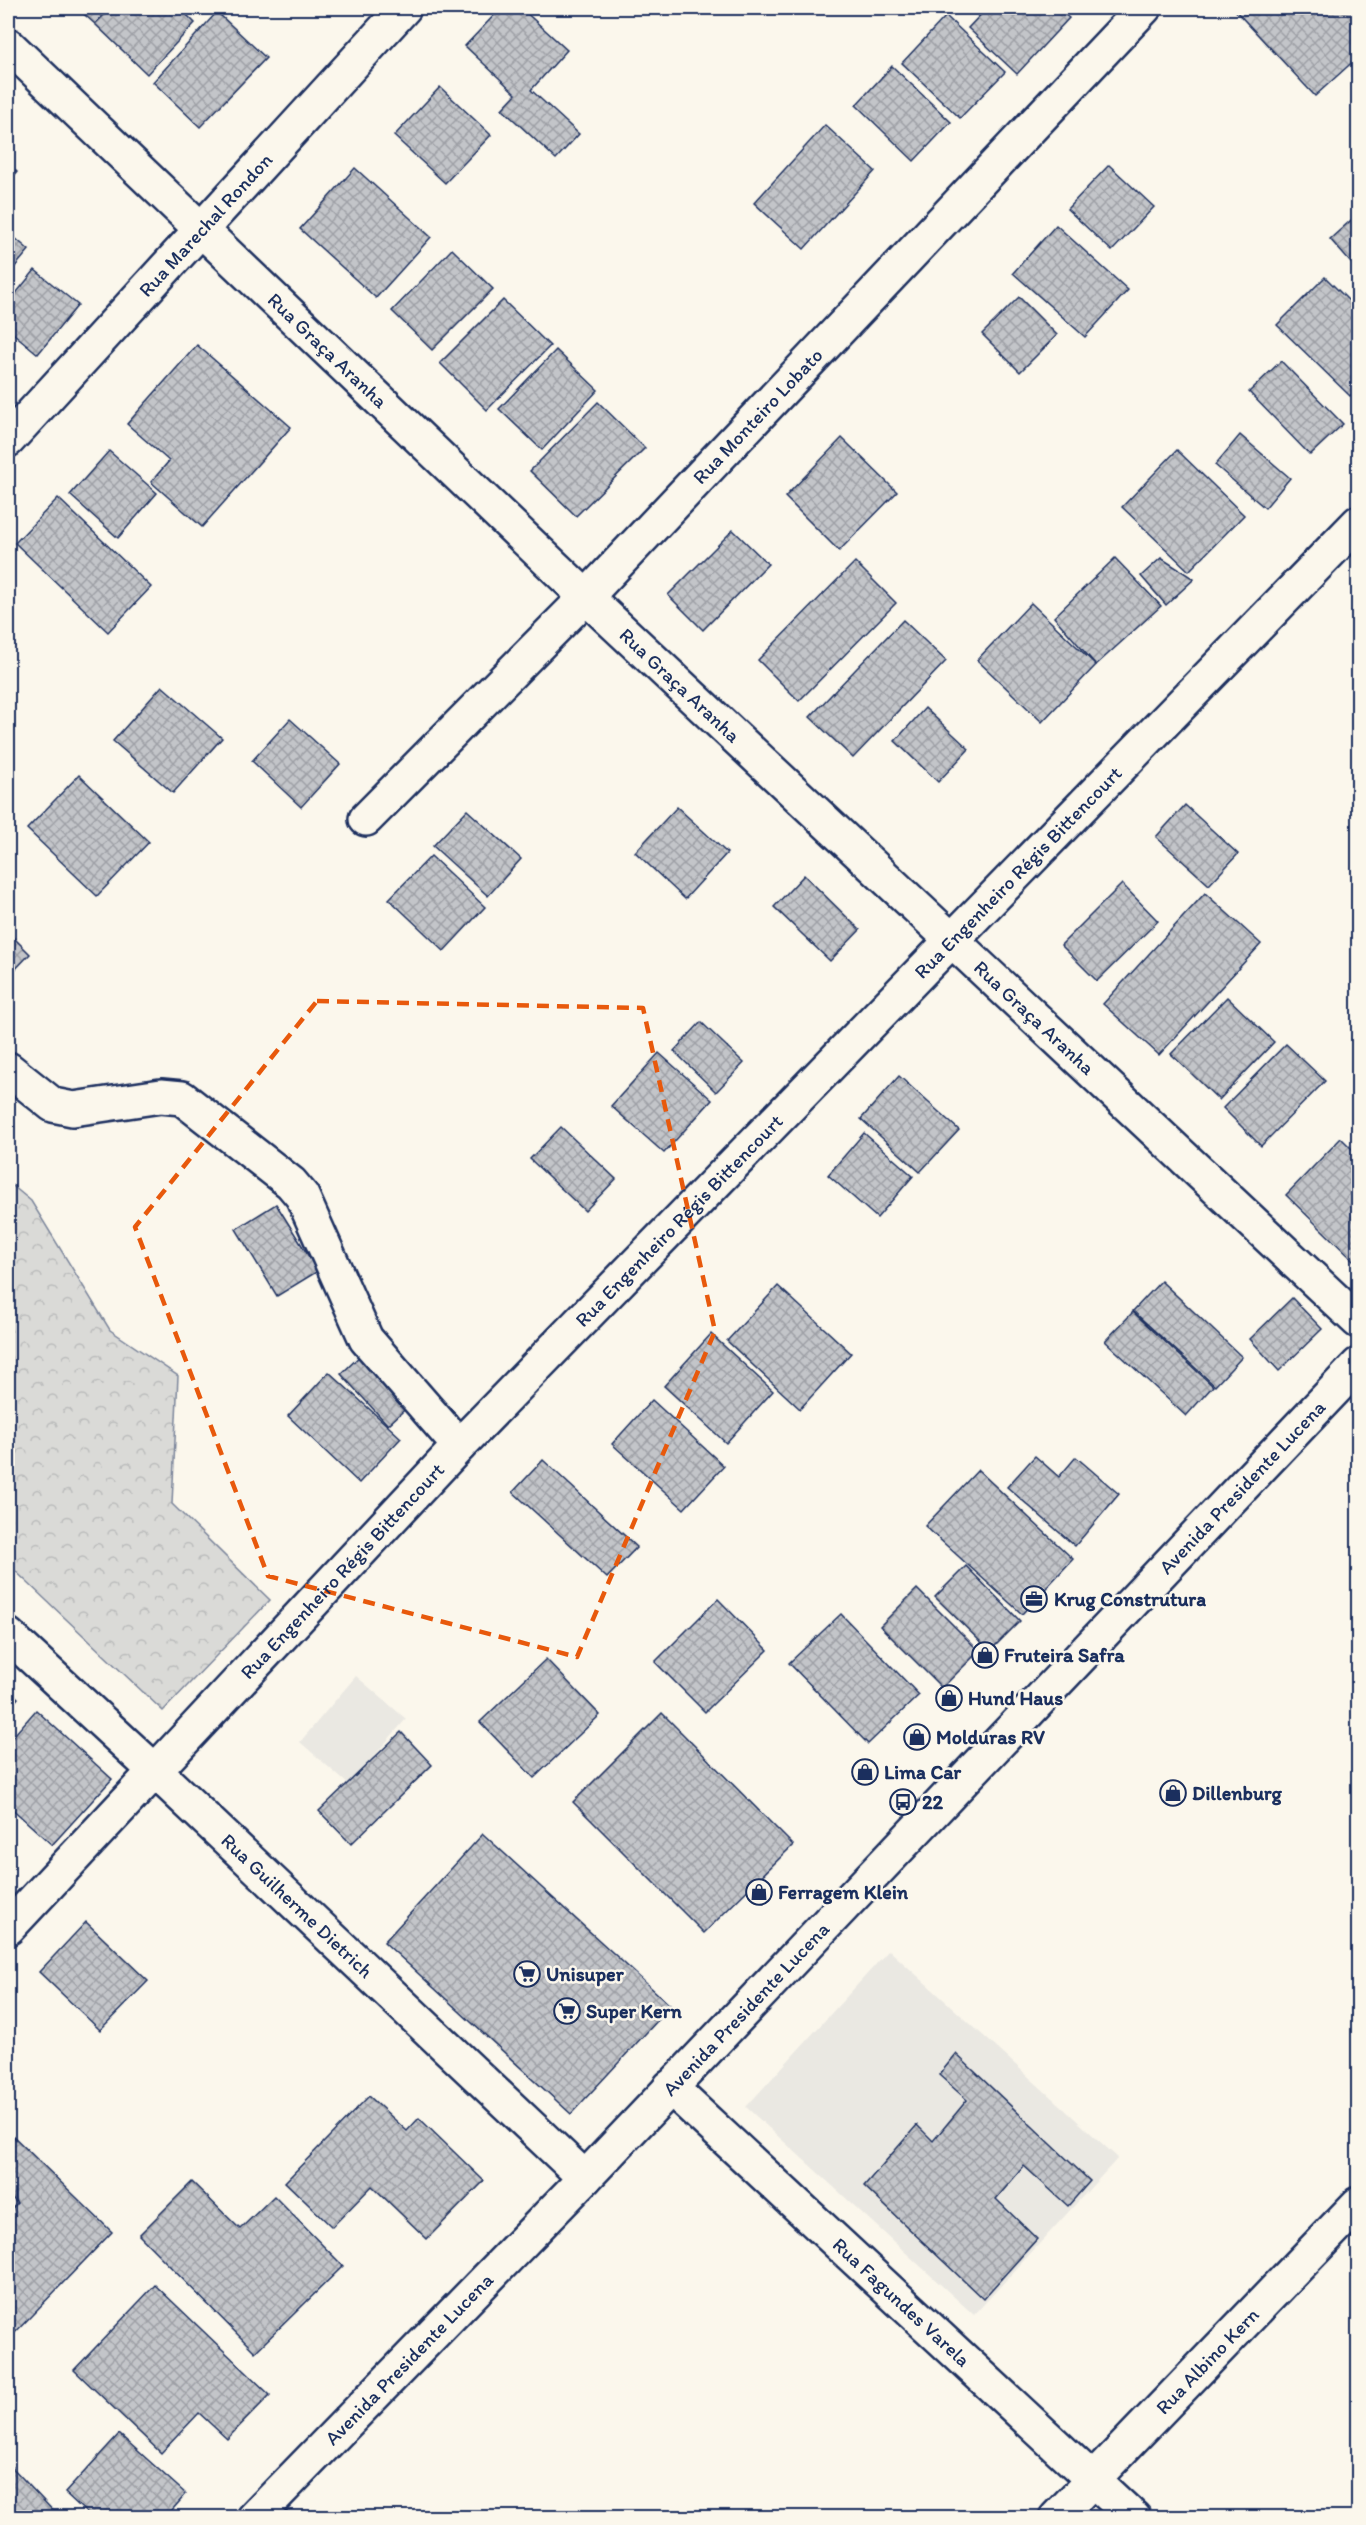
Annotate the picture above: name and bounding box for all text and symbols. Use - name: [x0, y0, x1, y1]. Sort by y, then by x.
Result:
- street label: Rua Marechal Rondon: [133, 148, 277, 302]
- street label: Rua Graça Aranha: [263, 287, 393, 413]
- street label: Rua Monteiro Lobato: [688, 343, 828, 489]
- street label: Rua Graça Aranha: [615, 623, 746, 748]
- street label: Rua Engenheiro Régis Bittencourt: [909, 761, 1127, 984]
- street label: Rua Graça Aranha: [969, 955, 1100, 1080]
- street label: Rua Engenheiro Régis Bittencourt: [570, 1109, 788, 1332]
- street label: Avenida Presidente Lucena: [1154, 1395, 1331, 1579]
- street label: Rua Engenheiro Régis Bittencourt: [235, 1457, 449, 1684]
- office icon: Krug Construtura: [1019, 1584, 1049, 1614]
- place label: Krug Construtura: [1054, 1587, 1206, 1612]
- shop icon: Fruteira Safra: [970, 1640, 1000, 1670]
- place label: Fruteira Safra: [1004, 1643, 1125, 1667]
- shop icon: Hund Haus: [934, 1683, 964, 1713]
- place label: Hund Haus: [968, 1686, 1063, 1710]
- shop icon: Molduras RV: [902, 1722, 932, 1752]
- place label: Molduras RV: [936, 1725, 1045, 1749]
- shop icon: Lima Car: [850, 1757, 880, 1787]
- place label: Lima Car: [884, 1760, 962, 1784]
- shop icon: Dillenburg: [1158, 1778, 1188, 1808]
- place label: Dillenburg: [1192, 1781, 1283, 1806]
- bus stop icon: 22: [888, 1787, 918, 1817]
- place label: 22: [922, 1790, 944, 1814]
- street label: Rua Guilherme Dietrich: [216, 1828, 378, 1983]
- shop icon: Ferragem Klein: [744, 1877, 774, 1907]
- place label: Ferragem Klein: [778, 1880, 909, 1905]
- street label: Avenida Presidente Lucena: [658, 1916, 835, 2101]
- supermarket icon: Unisuper: [512, 1959, 542, 1989]
- place label: Unisuper: [546, 1962, 625, 1987]
- supermarket icon: Super Kern: [552, 1996, 582, 2026]
- place label: Super Kern: [586, 1999, 683, 2024]
- street label: Rua Fagundes Varela: [828, 2232, 975, 2372]
- street label: Avenida Presidente Lucena: [320, 2267, 498, 2450]
- street label: Rua Albino Kern: [1150, 2302, 1264, 2419]

